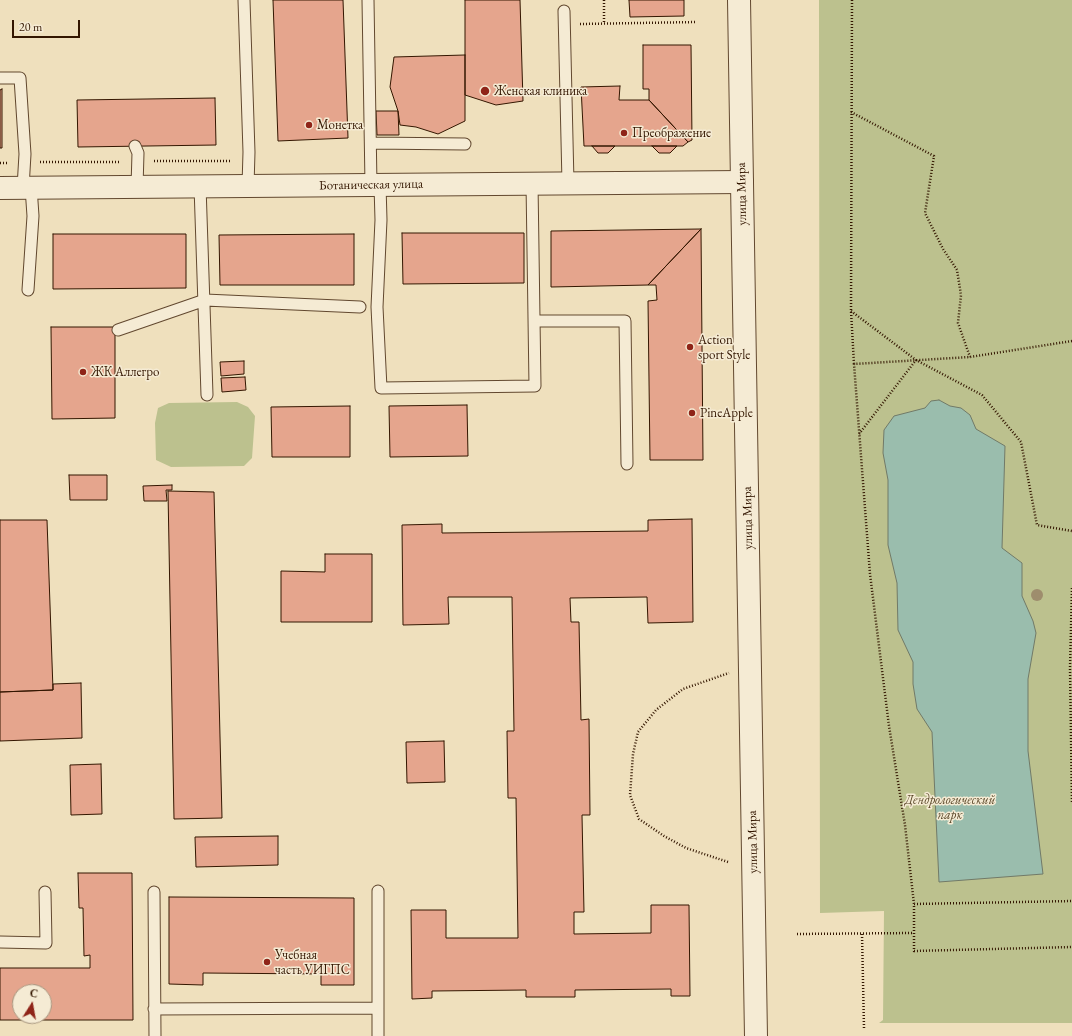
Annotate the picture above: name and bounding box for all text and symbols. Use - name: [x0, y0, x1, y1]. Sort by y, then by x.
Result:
- scale bar: [14, 12, 82, 38]
- text: 20 m: [19, 19, 42, 35]
- place label: Женская клиника: [494, 83, 587, 99]
- marker: Женская клиника: [479, 85, 491, 97]
- place label: Монетка: [317, 117, 363, 133]
- marker: Монетка: [304, 120, 314, 130]
- place label: Преображение: [632, 125, 711, 141]
- marker: Преображение: [619, 128, 629, 138]
- street label: улица Мира: [734, 162, 750, 226]
- street label: Ботаническая улица: [319, 176, 423, 194]
- place label: Action sport Style: [698, 332, 750, 363]
- marker: Action sport Style: [685, 342, 695, 352]
- place label: ЖК Аллегро: [91, 364, 159, 380]
- marker: ЖК Аллегро: [78, 367, 88, 377]
- place label: PineApple: [700, 405, 753, 421]
- marker: PineApple: [687, 408, 697, 418]
- street label: улица Мира: [740, 486, 756, 550]
- park label: Дендрологический парк: [905, 792, 995, 823]
- street label: улица Мира: [745, 810, 761, 874]
- place label: Учебная часть УИГПС: [275, 947, 350, 978]
- marker: Учебная часть УИГПС: [262, 957, 272, 967]
- north arrow: [12, 984, 52, 1024]
- text: С: [29, 986, 39, 1001]

